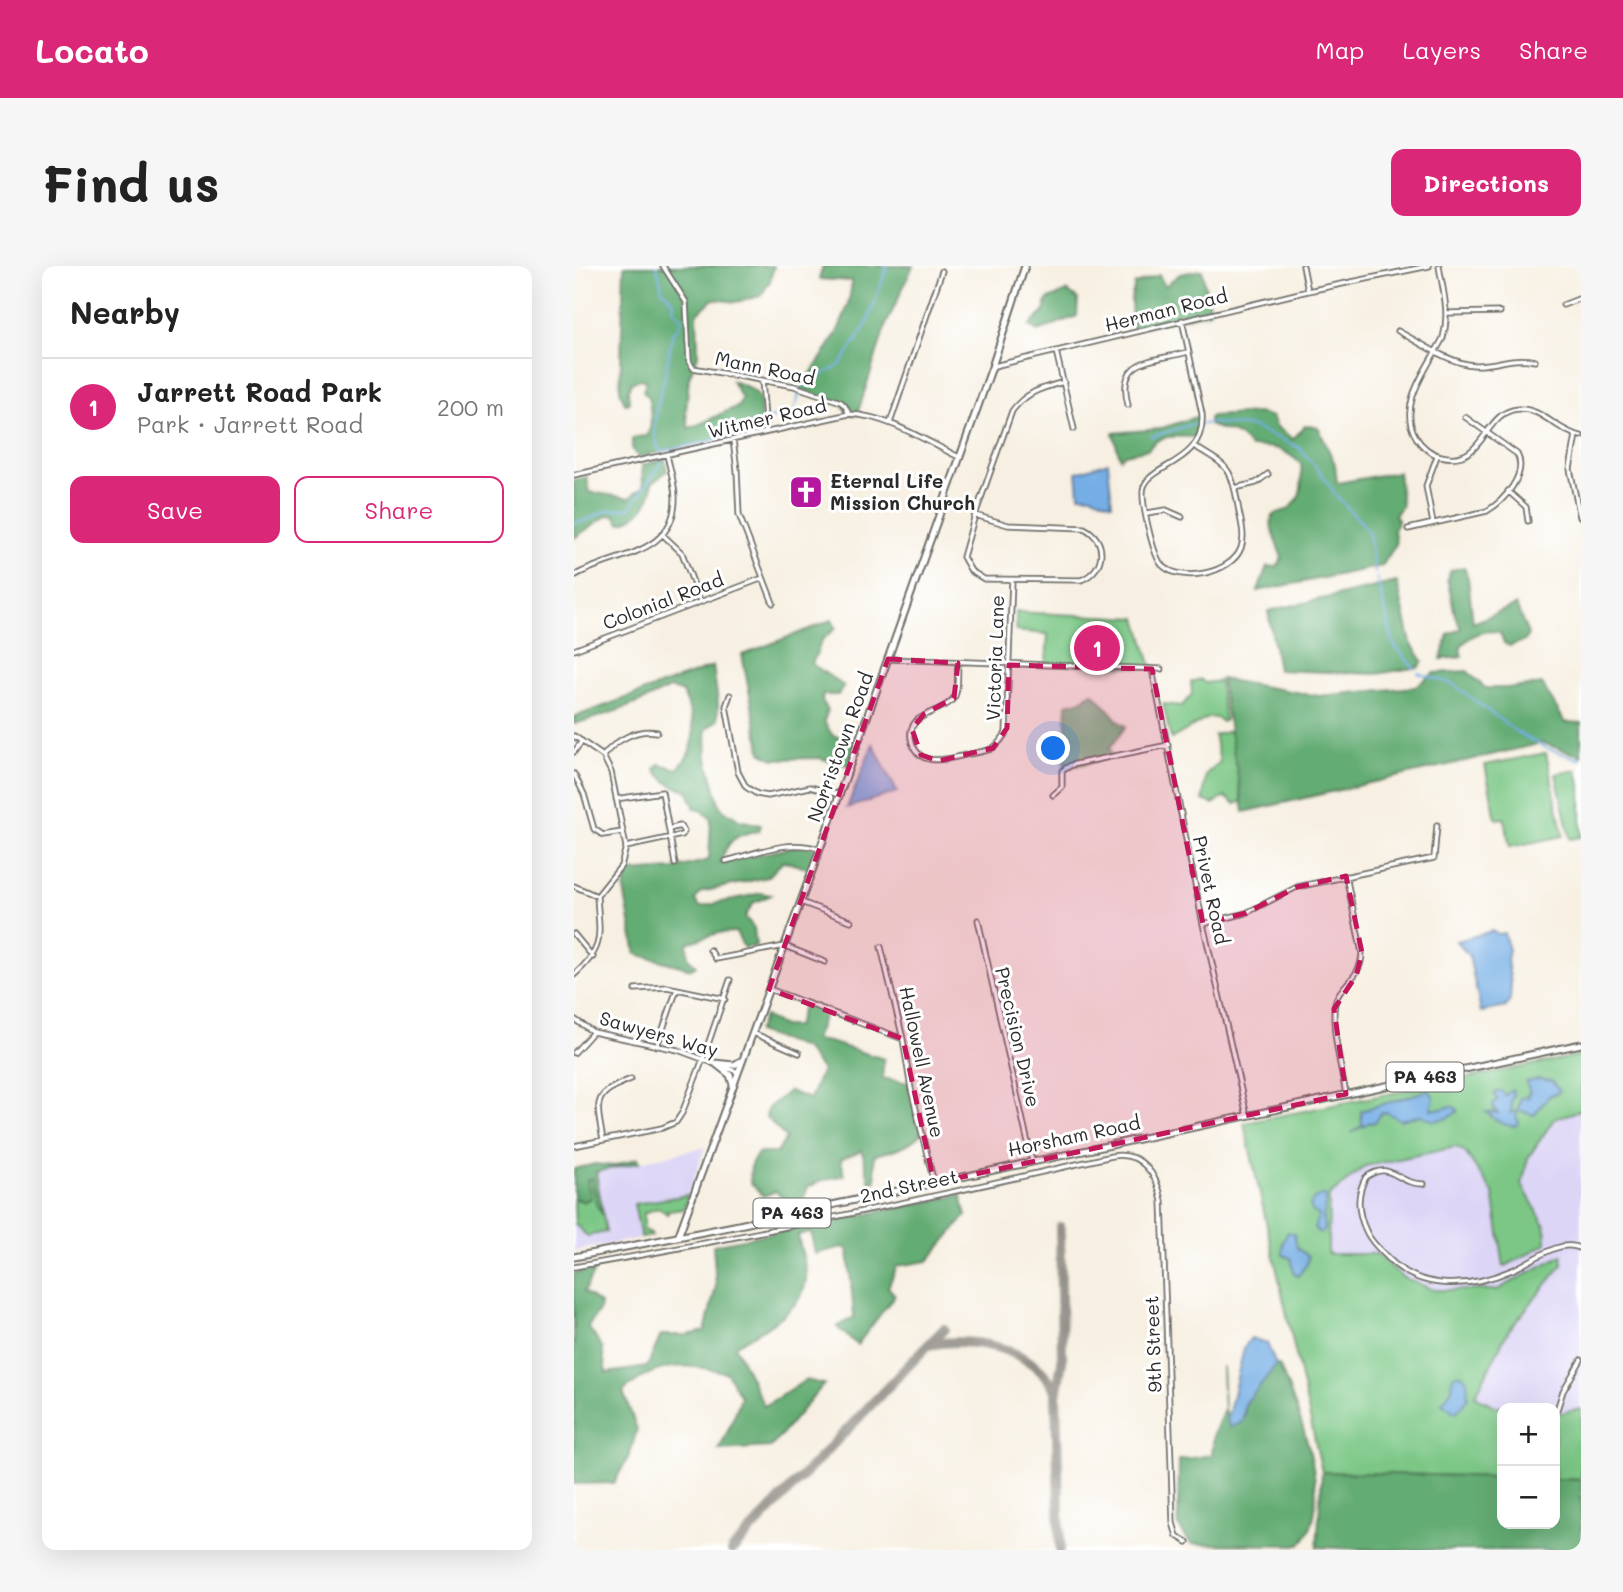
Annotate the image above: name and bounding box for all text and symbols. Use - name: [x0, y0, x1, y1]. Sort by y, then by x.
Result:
- text: Locato: [35, 28, 149, 71]
- text: Map: [1316, 34, 1364, 65]
- text: Layers: [1402, 34, 1481, 65]
- text: Share: [1519, 34, 1588, 65]
- button: Directions: [1391, 149, 1581, 216]
- text: Find us: [42, 151, 220, 214]
- street label: Herman Road: [1102, 282, 1230, 337]
- text: Nearby: [70, 292, 180, 332]
- street label: Mann Road: [713, 345, 817, 390]
- text: Jarrett Road Park: [137, 375, 382, 409]
- text: 1: [88, 392, 98, 422]
- text: 200 m: [437, 392, 504, 422]
- street label: Witmer Road: [705, 392, 829, 443]
- text: Park · Jarrett Road: [137, 409, 363, 439]
- place label: Eternal Life Mission Church: [830, 468, 975, 515]
- church icon: Eternal Life Mission Church: [787, 473, 825, 511]
- button: Save: [70, 476, 280, 543]
- button: Share: [294, 476, 504, 543]
- street label: Colonial Road: [599, 566, 727, 635]
- street label: Victoria Lane: [980, 594, 1009, 721]
- pin: 1: [1074, 622, 1120, 674]
- street label: Norristown Road: [801, 668, 878, 825]
- your location: [1036, 731, 1070, 765]
- street label: Privet Road: [1188, 833, 1235, 947]
- street label: Precision Drive: [990, 964, 1047, 1109]
- street label: Hallowell Avenue: [894, 984, 951, 1140]
- street label: Sawyers Way: [597, 1005, 721, 1062]
- road number: PA 463: [1386, 1062, 1464, 1092]
- street label: Horsham Road: [1005, 1109, 1142, 1162]
- street label: 2nd Street: [858, 1163, 960, 1208]
- road number: PA 463: [754, 1198, 830, 1228]
- street label: 9th Street: [1138, 1295, 1167, 1393]
- map controls: [1497, 1403, 1560, 1529]
- button: +: [1497, 1403, 1560, 1466]
- button: −: [1497, 1466, 1560, 1529]

